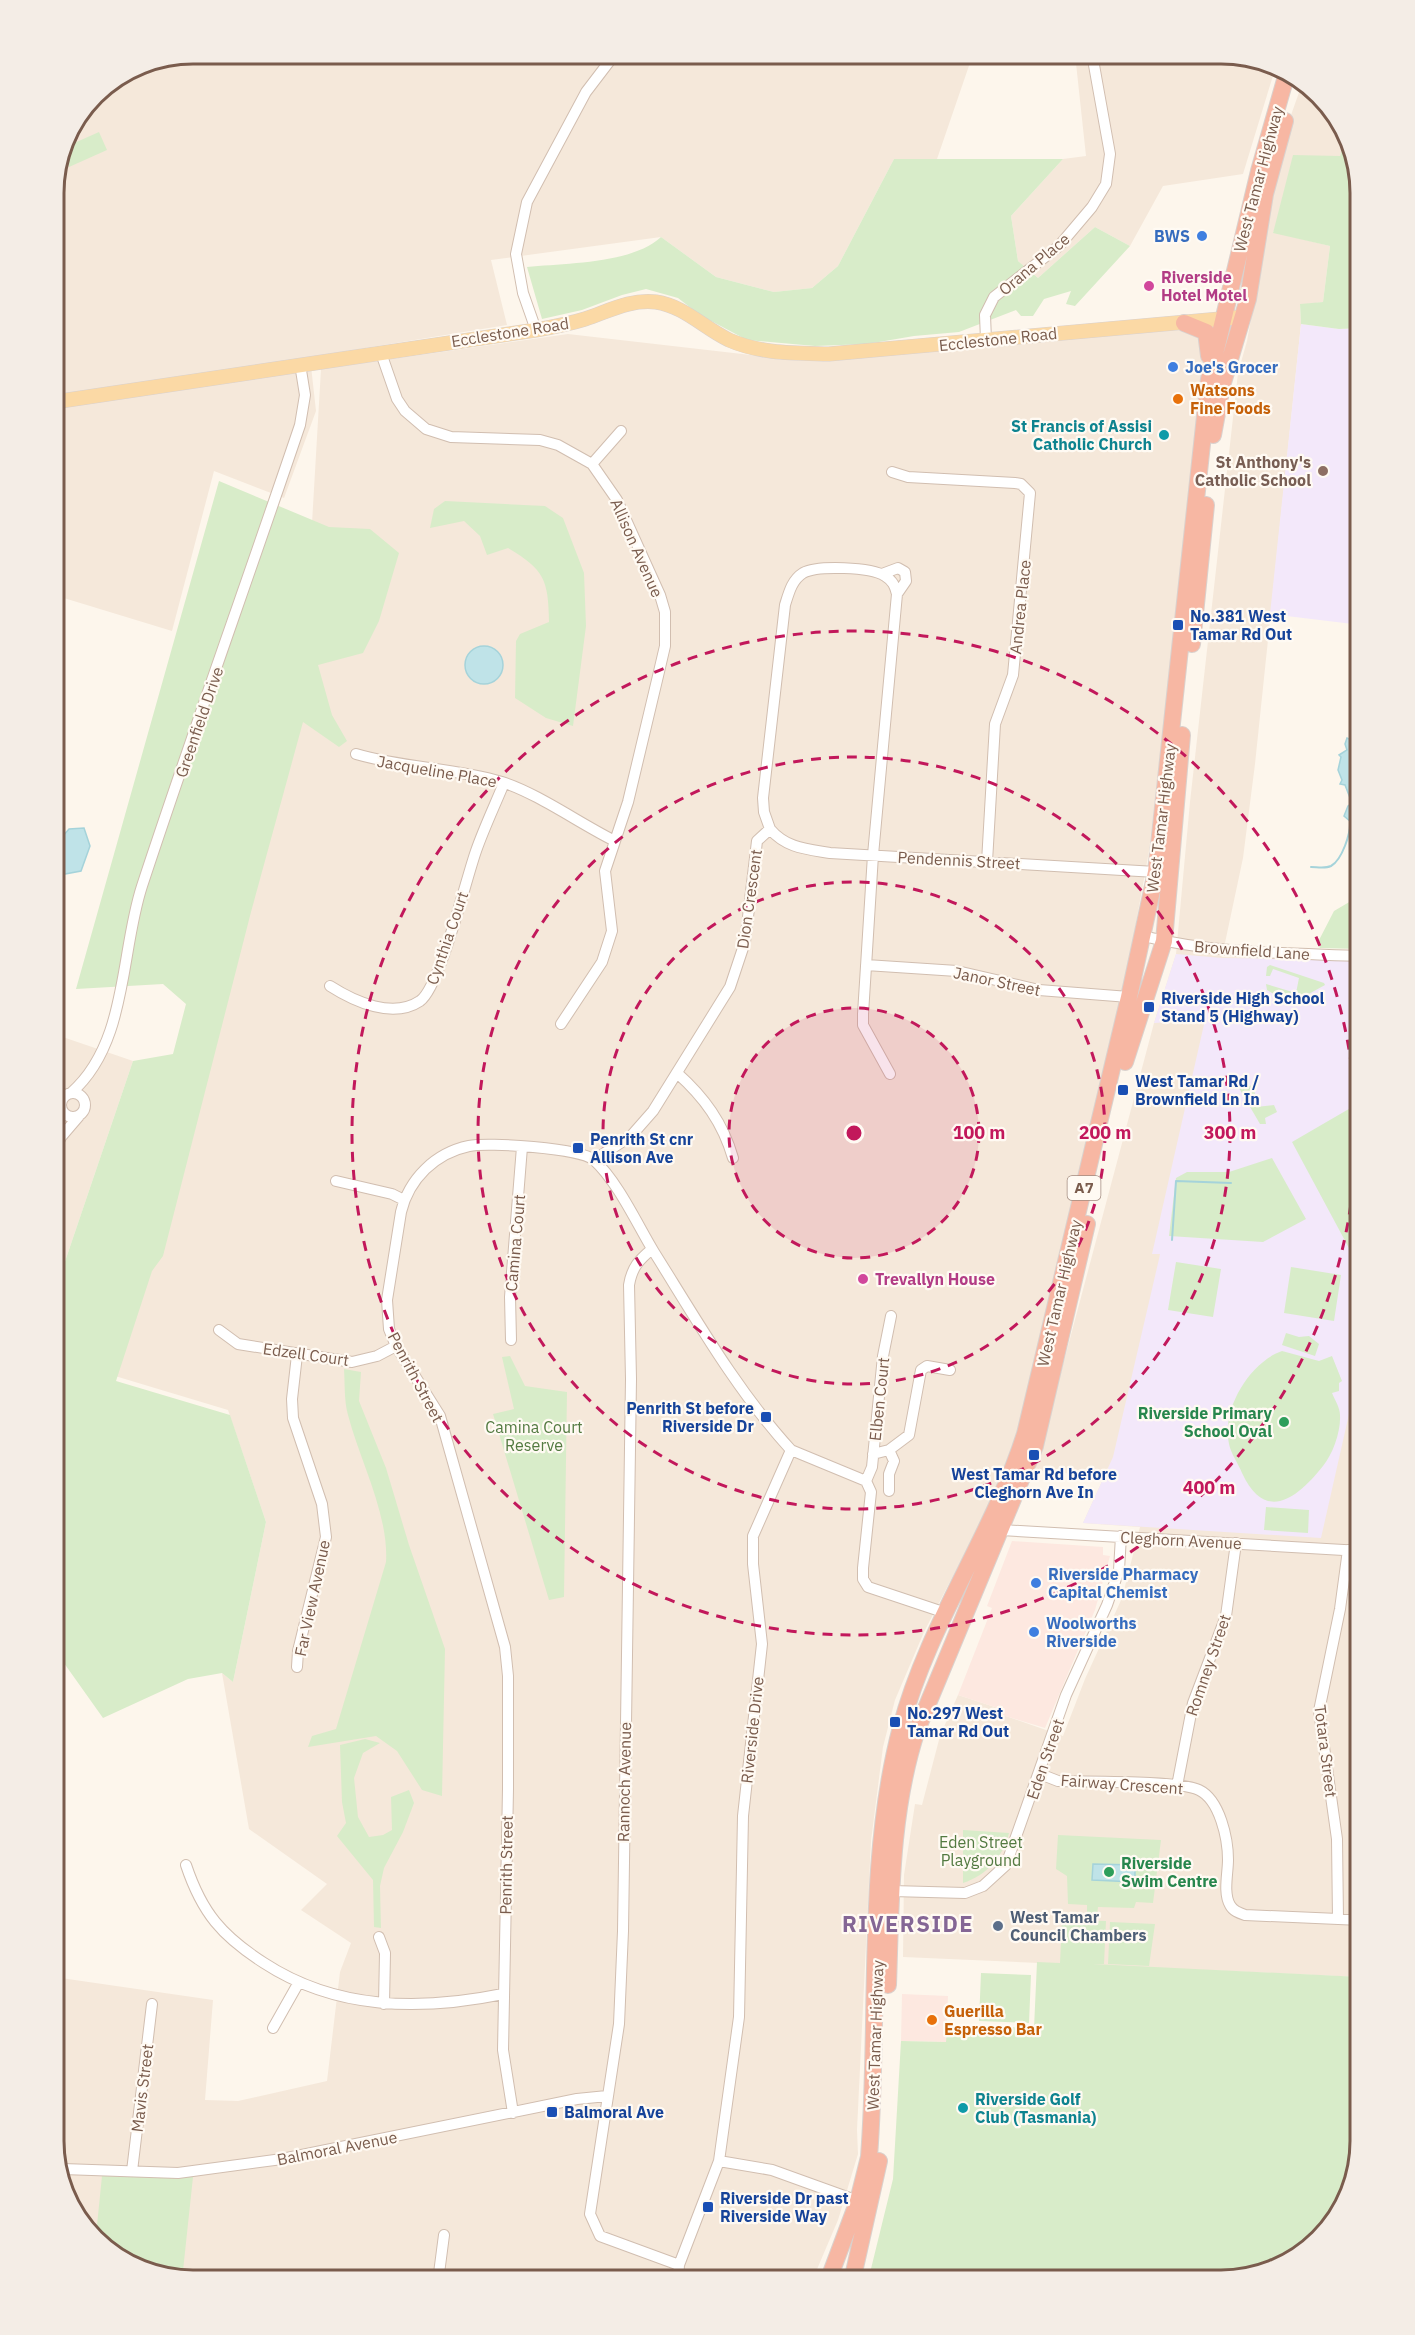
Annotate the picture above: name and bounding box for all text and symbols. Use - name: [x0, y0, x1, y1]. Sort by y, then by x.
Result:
- street label: West Tamar Highway: [1229, 104, 1287, 254]
- place label: BWS: [1154, 226, 1190, 246]
- street label: Orana Place: [994, 228, 1074, 299]
- marker: BWS: [1195, 229, 1209, 243]
- place label: Riverside Hotel Motel: [1161, 267, 1247, 305]
- marker: Riverside Hotel Motel: [1142, 279, 1156, 293]
- street label: Ecclestone Road: [450, 313, 570, 351]
- street label: Ecclestone Road: [938, 323, 1058, 355]
- place label: Joe's Grocer: [1185, 357, 1279, 377]
- marker: Joe's Grocer: [1166, 360, 1180, 374]
- place label: Watsons Fine Foods: [1190, 380, 1271, 418]
- marker: Watsons Fine Foods: [1171, 392, 1185, 406]
- place label: St Francis of Assisi Catholic Church: [1011, 416, 1152, 454]
- marker: St Francis of Assisi Catholic Church: [1157, 428, 1171, 442]
- place label: St Anthony's Catholic School: [1195, 452, 1311, 490]
- marker: St Anthony's Catholic School: [1316, 464, 1330, 478]
- street label: Allison Avenue: [606, 496, 668, 601]
- street label: Andrea Place: [1005, 559, 1035, 655]
- place label: No.381 West Tamar Rd Out: [1190, 606, 1292, 644]
- marker: No.381 West Tamar Rd Out: [1171, 618, 1185, 632]
- street label: Greenfield Drive: [171, 664, 227, 780]
- street label: West Tamar Highway: [1142, 742, 1180, 894]
- street label: Jacqueline Place: [376, 751, 499, 791]
- street label: Pendennis Street: [897, 847, 1021, 873]
- street label: Dion Crescent: [732, 848, 766, 950]
- street label: Cynthia Court: [422, 889, 472, 987]
- street label: Brownfield Lane: [1193, 936, 1311, 964]
- street label: Janor Street: [952, 962, 1042, 1000]
- place label: Riverside High School Stand 5 (Highway): [1161, 988, 1325, 1026]
- marker: Riverside High School Stand 5 (Highway): [1142, 1000, 1156, 1014]
- place label: West Tamar Rd / Brownfield Ln In: [1135, 1071, 1260, 1109]
- marker: West Tamar Rd / Brownfield Ln In: [1116, 1083, 1130, 1097]
- text: 100 m: [953, 1121, 1005, 1144]
- text: 200 m: [1079, 1121, 1131, 1144]
- text: 300 m: [1204, 1121, 1256, 1144]
- centre of rings: [844, 1123, 864, 1143]
- place label: Penrith St cnr Allison Ave: [590, 1129, 694, 1167]
- marker: Penrith St cnr Allison Ave: [571, 1141, 585, 1155]
- road number: A7: [1068, 1176, 1100, 1200]
- street label: Camina Court: [501, 1194, 529, 1292]
- street label: West Tamar Highway: [1032, 1218, 1086, 1368]
- place label: Trevallyn House: [875, 1269, 995, 1289]
- marker: Trevallyn House: [856, 1272, 870, 1286]
- street label: Penrith Street: [384, 1328, 448, 1426]
- street label: Edzell Court: [262, 1338, 350, 1370]
- street label: Elben Court: [865, 1356, 893, 1442]
- place label: Penrith St before Riverside Dr: [626, 1398, 755, 1436]
- place label: Riverside Primary School Oval: [1138, 1403, 1272, 1441]
- marker: Penrith St before Riverside Dr: [759, 1410, 773, 1424]
- marker: Riverside Primary School Oval: [1277, 1415, 1291, 1429]
- park label: Camina Court Reserve: [485, 1417, 583, 1455]
- marker: West Tamar Rd before Cleghorn Ave In: [1027, 1448, 1041, 1462]
- place label: West Tamar Rd before Cleghorn Ave In: [951, 1464, 1117, 1502]
- text: 400 m: [1183, 1476, 1235, 1499]
- street label: Cleghorn Avenue: [1120, 1527, 1243, 1553]
- street label: Far View Avenue: [290, 1538, 334, 1658]
- place label: Riverside Pharmacy Capital Chemist: [1048, 1564, 1199, 1602]
- marker: Riverside Pharmacy Capital Chemist: [1029, 1576, 1043, 1590]
- street label: Romney Street: [1181, 1611, 1235, 1719]
- place label: Woolworths Riverside: [1046, 1613, 1137, 1651]
- marker: Woolworths Riverside: [1027, 1625, 1041, 1639]
- street label: Riverside Drive: [736, 1675, 768, 1784]
- place label: No.297 West Tamar Rd Out: [907, 1703, 1009, 1741]
- street label: Totara Street: [1310, 1704, 1342, 1798]
- marker: No.297 West Tamar Rd Out: [888, 1715, 902, 1729]
- street label: Eden Street: [1022, 1716, 1068, 1802]
- street label: Rannoch Avenue: [613, 1722, 635, 1842]
- street label: Fairway Crescent: [1060, 1770, 1184, 1798]
- street label: Penrith Street: [495, 1815, 517, 1915]
- park label: Eden Street Playground: [939, 1832, 1023, 1870]
- place label: Riverside Swim Centre: [1121, 1853, 1218, 1891]
- marker: Riverside Swim Centre: [1102, 1865, 1116, 1879]
- place label: West Tamar Council Chambers: [1010, 1907, 1147, 1945]
- district label: RIVERSIDE: [842, 1909, 974, 1938]
- marker: West Tamar Council Chambers: [991, 1919, 1005, 1933]
- street label: West Tamar Highway: [862, 1960, 888, 2110]
- place label: Guerilla Espresso Bar: [944, 2001, 1042, 2039]
- marker: Guerilla Espresso Bar: [925, 2013, 939, 2027]
- street label: Mavis Street: [127, 2043, 157, 2133]
- place label: Riverside Golf Club (Tasmania): [975, 2089, 1096, 2127]
- marker: Riverside Golf Club (Tasmania): [956, 2101, 970, 2115]
- place label: Balmoral Ave: [564, 2102, 664, 2122]
- marker: Balmoral Ave: [545, 2105, 559, 2119]
- street label: Balmoral Avenue: [275, 2126, 399, 2169]
- place label: Riverside Dr past Riverside Way: [720, 2188, 849, 2226]
- marker: Riverside Dr past Riverside Way: [701, 2200, 715, 2214]

